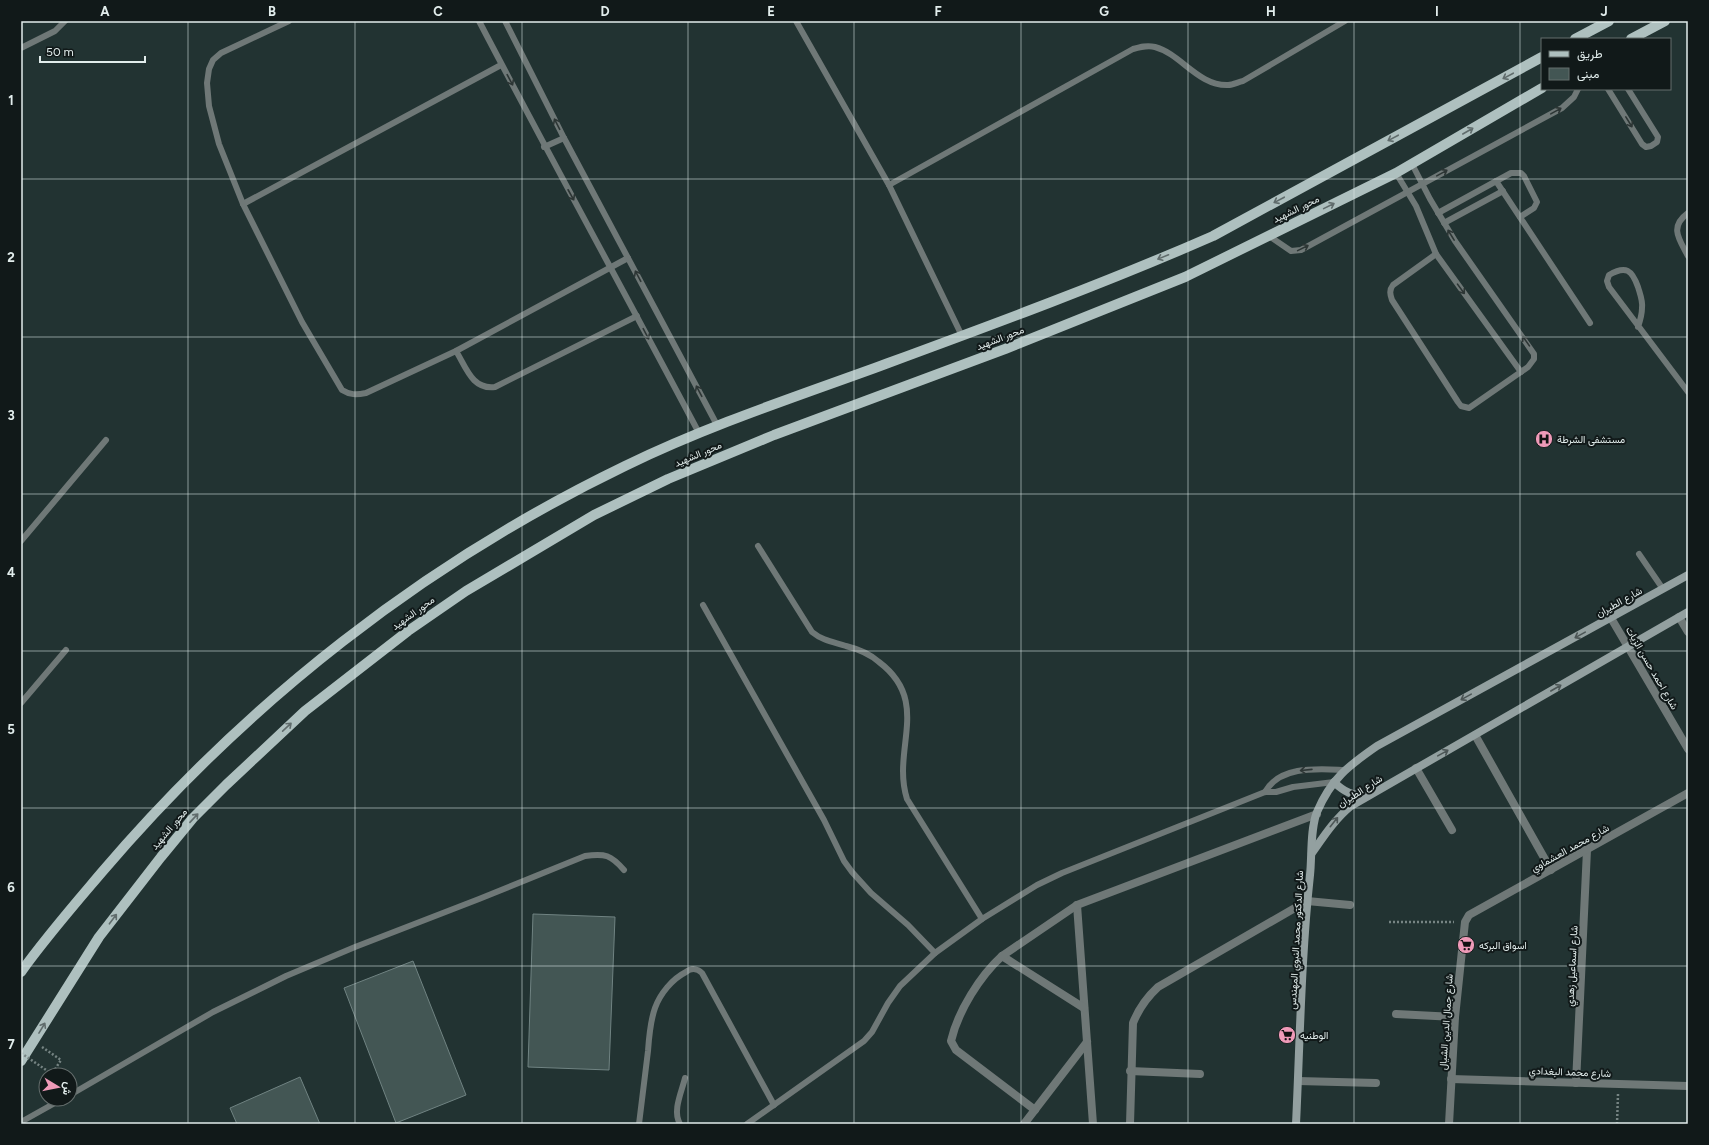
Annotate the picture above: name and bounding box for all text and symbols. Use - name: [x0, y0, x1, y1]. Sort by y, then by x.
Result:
- text: A: [100, 4, 110, 19]
- text: B: [268, 4, 276, 19]
- text: C: [433, 4, 443, 19]
- text: D: [600, 4, 610, 19]
- text: E: [767, 4, 775, 19]
- text: F: [934, 4, 942, 19]
- text: G: [1099, 4, 1109, 19]
- text: H: [1266, 4, 1276, 19]
- text: I: [1435, 4, 1439, 19]
- text: J: [1600, 4, 1608, 19]
- scale bar: [40, 38, 145, 64]
- legend: [1541, 38, 1671, 90]
- text: 50 m: [46, 45, 74, 59]
- text: طريق: [1577, 47, 1603, 62]
- text: مبنى: [1577, 67, 1599, 82]
- one-way arrow: [1502, 72, 1514, 80]
- one-way arrow: [507, 74, 514, 86]
- text: 1: [8, 93, 14, 108]
- one-way arrow: [1550, 106, 1562, 114]
- one-way arrow: [1625, 116, 1633, 128]
- one-way arrow: [553, 118, 560, 130]
- one-way arrow: [1462, 127, 1474, 135]
- one-way arrow: [1388, 134, 1400, 142]
- one-way arrow: [1436, 169, 1448, 176]
- one-way arrow: [568, 189, 576, 201]
- street label: محور الشهيد: [1271, 192, 1321, 226]
- one-way arrow: [1273, 196, 1285, 204]
- one-way arrow: [1323, 202, 1335, 209]
- one-way arrow: [1447, 229, 1456, 240]
- one-way arrow: [1297, 244, 1309, 251]
- text: 2: [7, 250, 15, 265]
- one-way arrow: [1157, 254, 1169, 262]
- one-way arrow: [633, 270, 641, 282]
- one-way arrow: [1457, 283, 1465, 294]
- street label: محور الشهيد: [974, 323, 1026, 353]
- one-way arrow: [643, 328, 651, 340]
- one-way arrow: [1522, 336, 1530, 347]
- one-way arrow: [695, 385, 702, 397]
- text: 3: [7, 408, 15, 423]
- hospital icon: مستشفى الشرطة: [1534, 429, 1554, 449]
- place label: مستشفى الشرطة: [1557, 433, 1625, 446]
- street label: محور الشهيد: [672, 438, 724, 470]
- text: 4: [7, 565, 15, 580]
- street label: شارع الطيران: [1594, 584, 1644, 620]
- street label: محور الشهيد: [389, 593, 437, 633]
- street label: شارع احمد حسن الزيات: [1623, 624, 1681, 712]
- one-way arrow: [1575, 631, 1587, 639]
- one-way arrow: [1550, 684, 1562, 692]
- one-way arrow: [1461, 694, 1473, 701]
- text: 5: [7, 722, 15, 737]
- one-way arrow: [282, 722, 292, 732]
- one-way arrow: [1437, 748, 1449, 756]
- one-way arrow: [1299, 766, 1312, 774]
- street label: شارع الطيران: [1335, 772, 1385, 810]
- street label: محور الشهيد: [148, 806, 190, 852]
- one-way arrow: [189, 813, 199, 823]
- one-way arrow: [1330, 817, 1339, 827]
- street label: شارع محمد العشماوي: [1529, 821, 1612, 877]
- street label: شارع الدكتور محمد النبوي المهندس: [1286, 870, 1308, 1010]
- text: 6: [7, 880, 15, 895]
- one-way arrow: [109, 914, 117, 925]
- street label: شارع اسماعيل زهدي: [1563, 925, 1583, 1007]
- supermarket icon: اسواق البركه: [1456, 935, 1476, 955]
- place label: اسواق البركه: [1479, 939, 1527, 952]
- street label: شارع جمال الدين الشيال: [1436, 973, 1456, 1071]
- one-way arrow: [38, 1022, 46, 1034]
- supermarket icon: الوطنيه: [1277, 1025, 1297, 1045]
- place label: الوطنيه: [1300, 1029, 1328, 1042]
- text: 7: [7, 1037, 15, 1052]
- street label: شارع محمد البغدادي: [1529, 1064, 1611, 1082]
- north arrow: [38, 1067, 78, 1107]
- text: ش: [60, 1081, 75, 1096]

